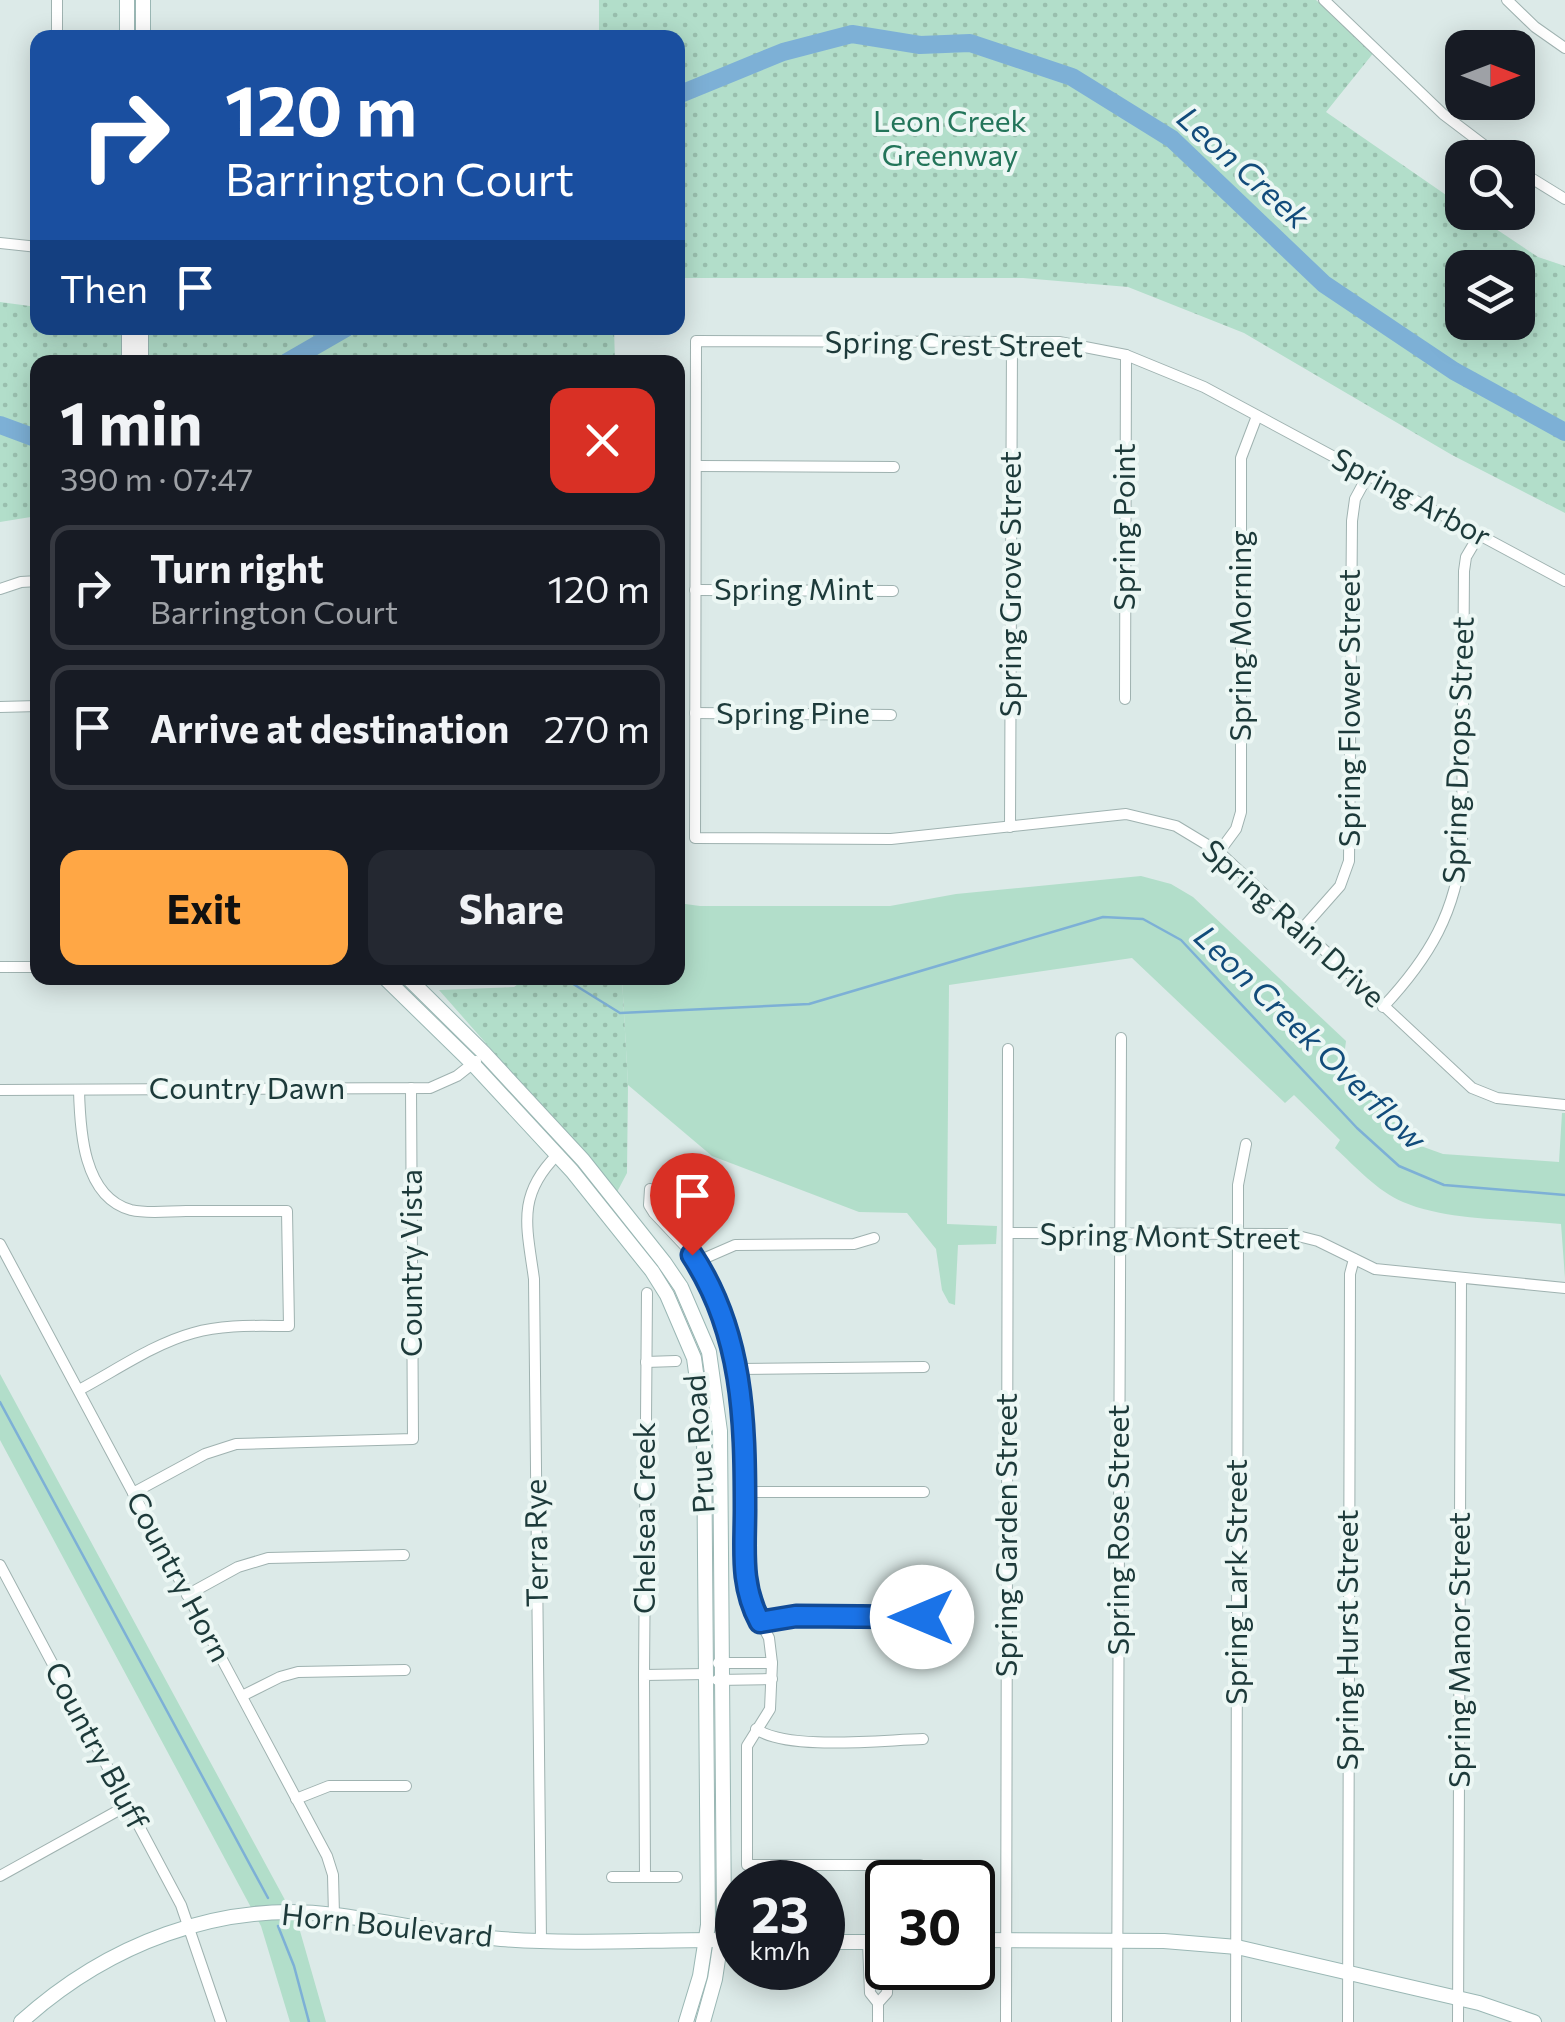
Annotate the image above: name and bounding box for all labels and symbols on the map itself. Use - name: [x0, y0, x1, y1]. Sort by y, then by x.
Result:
- north arrow: [1445, 30, 1535, 120]
- water label: Leon Creek: [1170, 97, 1319, 237]
- park label: Leon Creek Greenway: [873, 101, 1027, 172]
- street label: Spring Crest Street: [824, 322, 1084, 363]
- street label: Spring Arbor: [1326, 438, 1498, 553]
- street label: Spring Point: [1104, 443, 1141, 611]
- street label: Spring Grove Street: [990, 451, 1027, 717]
- street label: Spring Morning: [1220, 530, 1257, 742]
- street label: Spring Mint: [714, 569, 874, 606]
- street label: Spring Flower Street: [1329, 569, 1366, 847]
- street label: Spring Drops Street: [1433, 616, 1480, 884]
- street label: Spring Pine: [716, 693, 870, 730]
- street label: Spring Rain Drive: [1196, 830, 1394, 1014]
- water label: Leon Creek Overflow: [1187, 916, 1437, 1158]
- street label: Country Dawn: [149, 1068, 345, 1105]
- pin: [650, 1153, 735, 1256]
- street label: Country Vista: [391, 1169, 428, 1357]
- street label: Spring Mont Street: [1039, 1214, 1301, 1255]
- street label: Prue Road: [674, 1373, 721, 1515]
- street label: Spring Garden Street: [986, 1393, 1023, 1677]
- street label: Spring Rose Street: [1098, 1405, 1135, 1656]
- street label: Chelsea Creek: [624, 1422, 661, 1614]
- street label: Spring Lark Street: [1216, 1459, 1253, 1705]
- street label: Terra Rye: [515, 1478, 554, 1608]
- street label: Country Horn: [120, 1484, 241, 1667]
- street label: Spring Hurst Street: [1327, 1509, 1364, 1771]
- street label: Spring Manor Street: [1439, 1512, 1476, 1788]
- position arrow: [870, 1565, 974, 1669]
- street label: Country Bluff: [39, 1655, 158, 1835]
- speed limit sign: 30: [865, 1860, 995, 1990]
- street label: Horn Boulevard: [280, 1894, 495, 1953]

